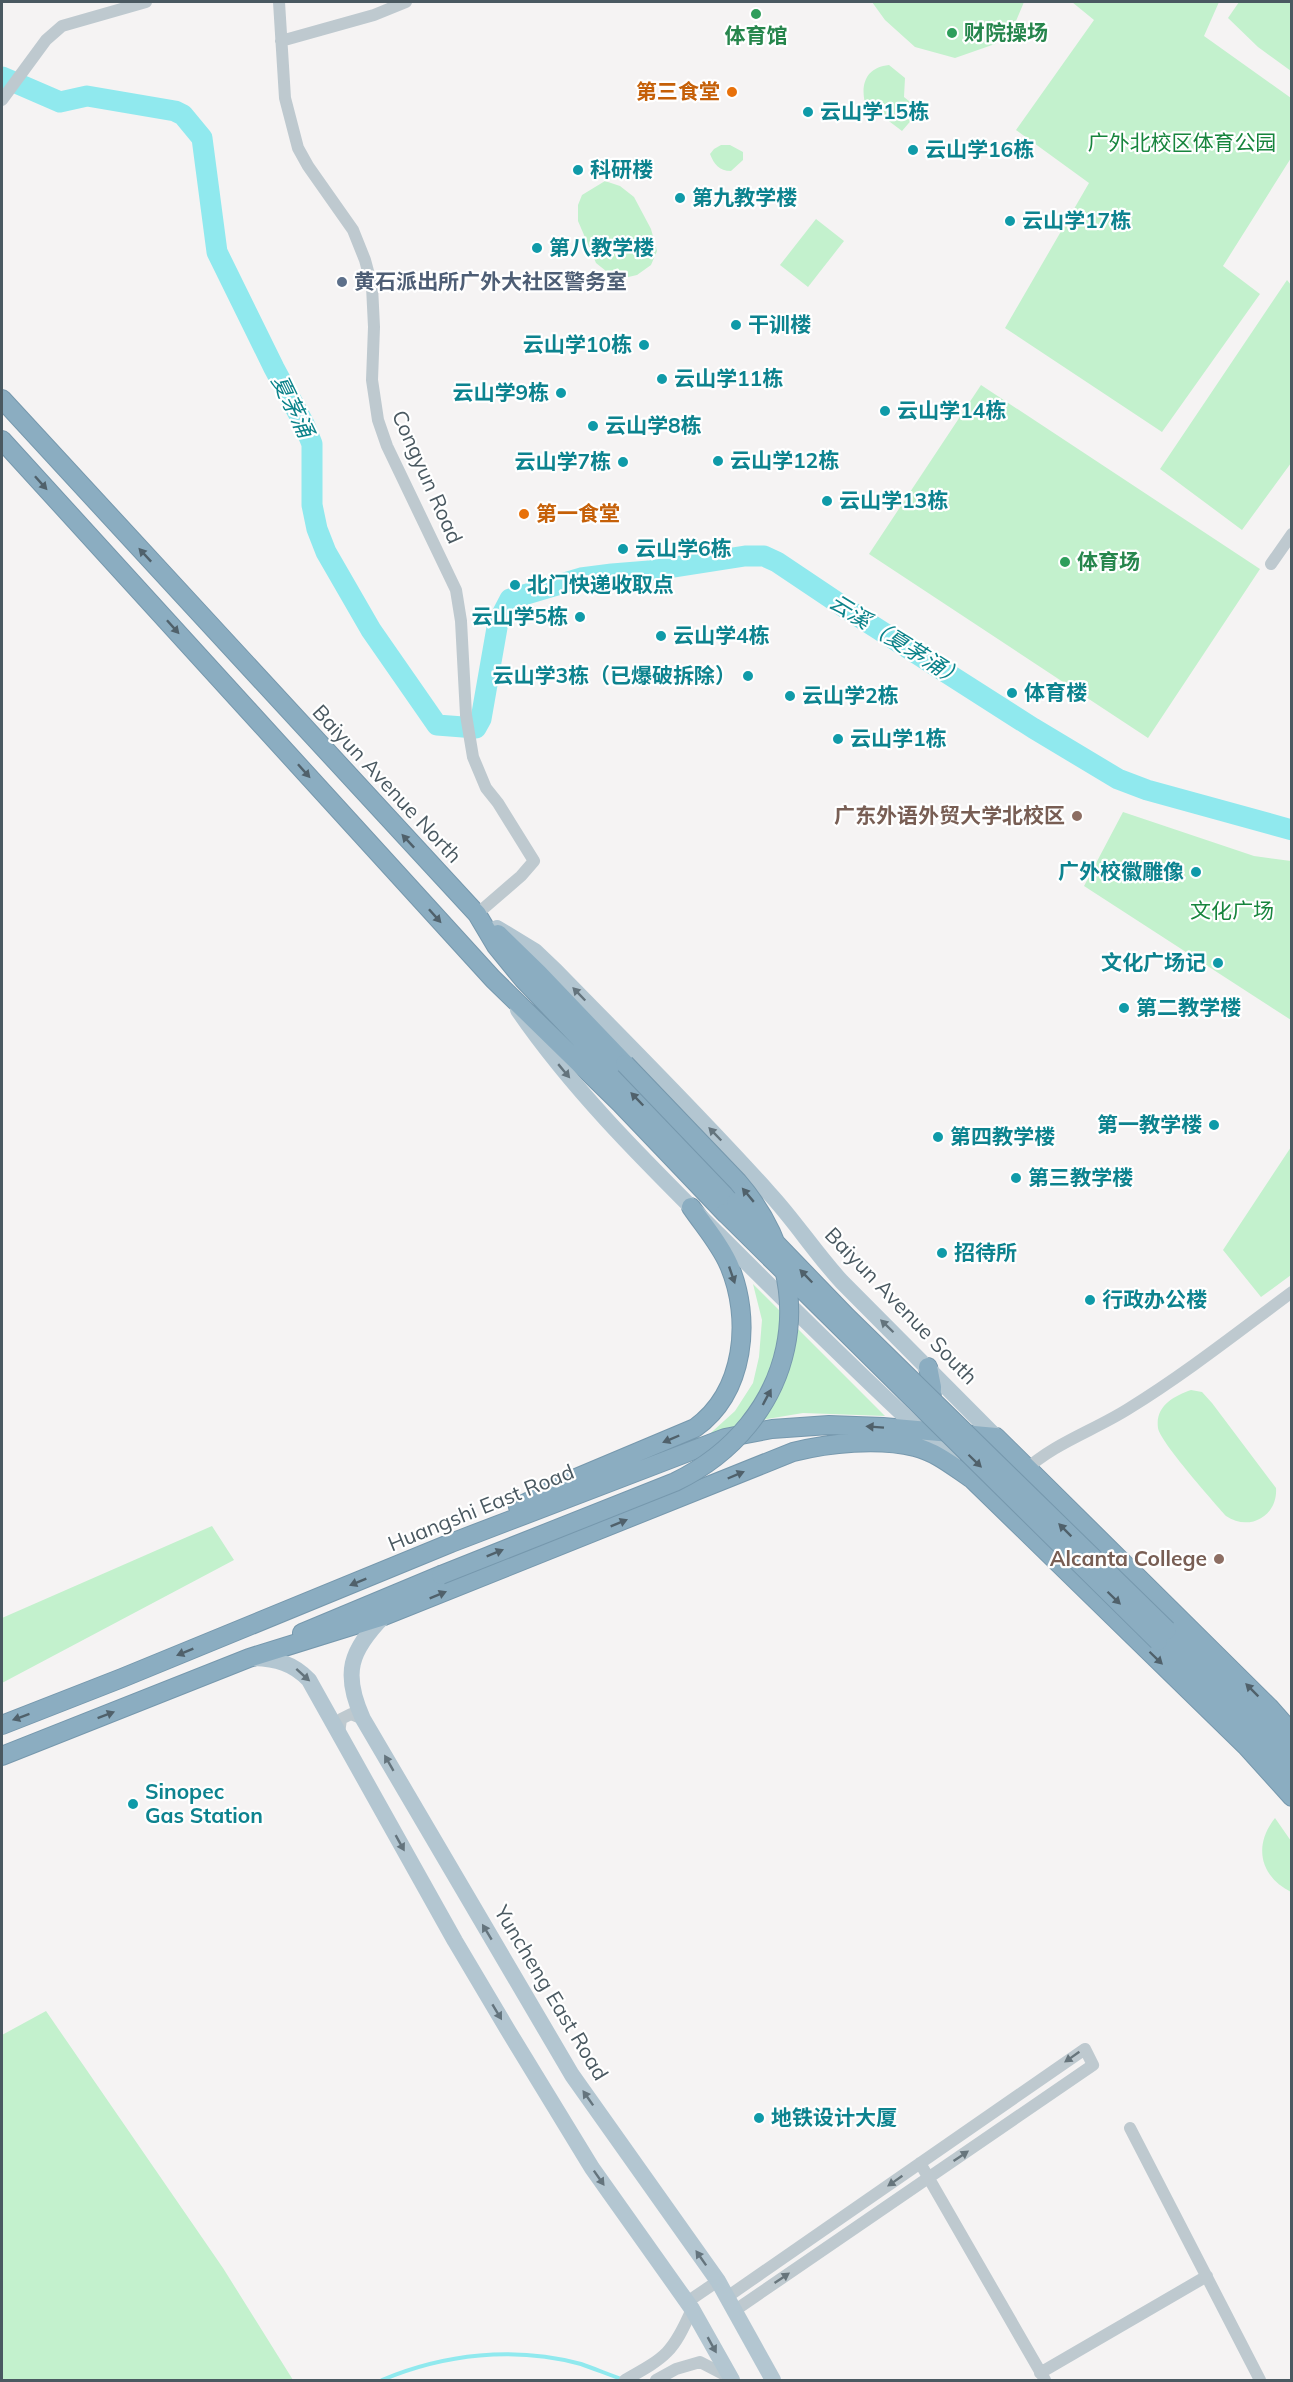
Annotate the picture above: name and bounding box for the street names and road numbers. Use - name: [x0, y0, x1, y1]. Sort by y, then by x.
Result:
- street label: Congyun Road: [387, 406, 469, 547]
- street label: Baiyun Avenue North: [308, 699, 468, 868]
- street label: Baiyun Avenue South: [820, 1221, 983, 1389]
- street label: Huangshi East Road: [384, 1458, 577, 1556]
- street label: Yuncheng East Road: [489, 1899, 614, 2085]

